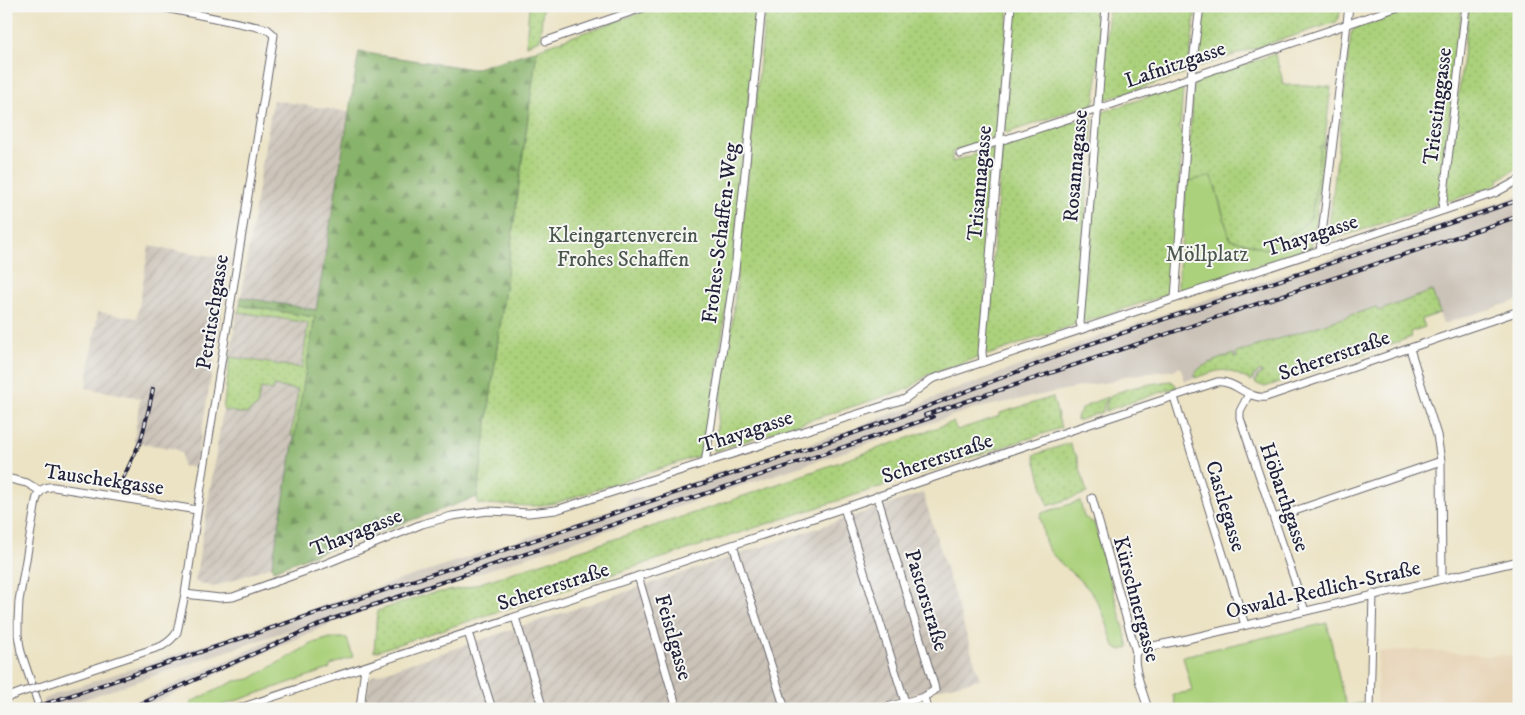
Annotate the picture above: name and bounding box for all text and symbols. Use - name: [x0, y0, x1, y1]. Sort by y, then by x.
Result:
- street label: Lafnitzgasse: [1122, 36, 1229, 94]
- street label: Triestinggasse: [1418, 46, 1458, 166]
- street label: Rosannagasse: [1058, 108, 1094, 223]
- street label: Trisannagasse: [962, 124, 998, 242]
- street label: Frohes-Schaffen-Weg: [697, 140, 745, 325]
- street label: Thayagasse: [1261, 209, 1361, 263]
- park label: Kleingartenverein Frohes Schaffen: [548, 223, 698, 273]
- park label: Möllplatz: [1165, 242, 1249, 268]
- street label: Petritschgasse: [191, 252, 235, 372]
- street label: Schererstraße: [1275, 325, 1394, 387]
- street label: Thayagasse: [696, 405, 796, 459]
- street label: Schererstraße: [878, 428, 997, 490]
- street label: Höbarthgasse: [1253, 439, 1315, 556]
- street label: Castlegasse: [1199, 458, 1251, 555]
- street label: Tauschekgasse: [42, 459, 166, 501]
- street label: Thayagasse: [307, 503, 406, 563]
- street label: Kürschnergasse: [1107, 534, 1165, 665]
- street label: Pastorstraße: [898, 546, 954, 654]
- street label: Oswald-Redlich-Straße: [1223, 555, 1423, 625]
- street label: Schererstraße: [494, 557, 613, 617]
- street label: Feistlgasse: [648, 591, 698, 684]

